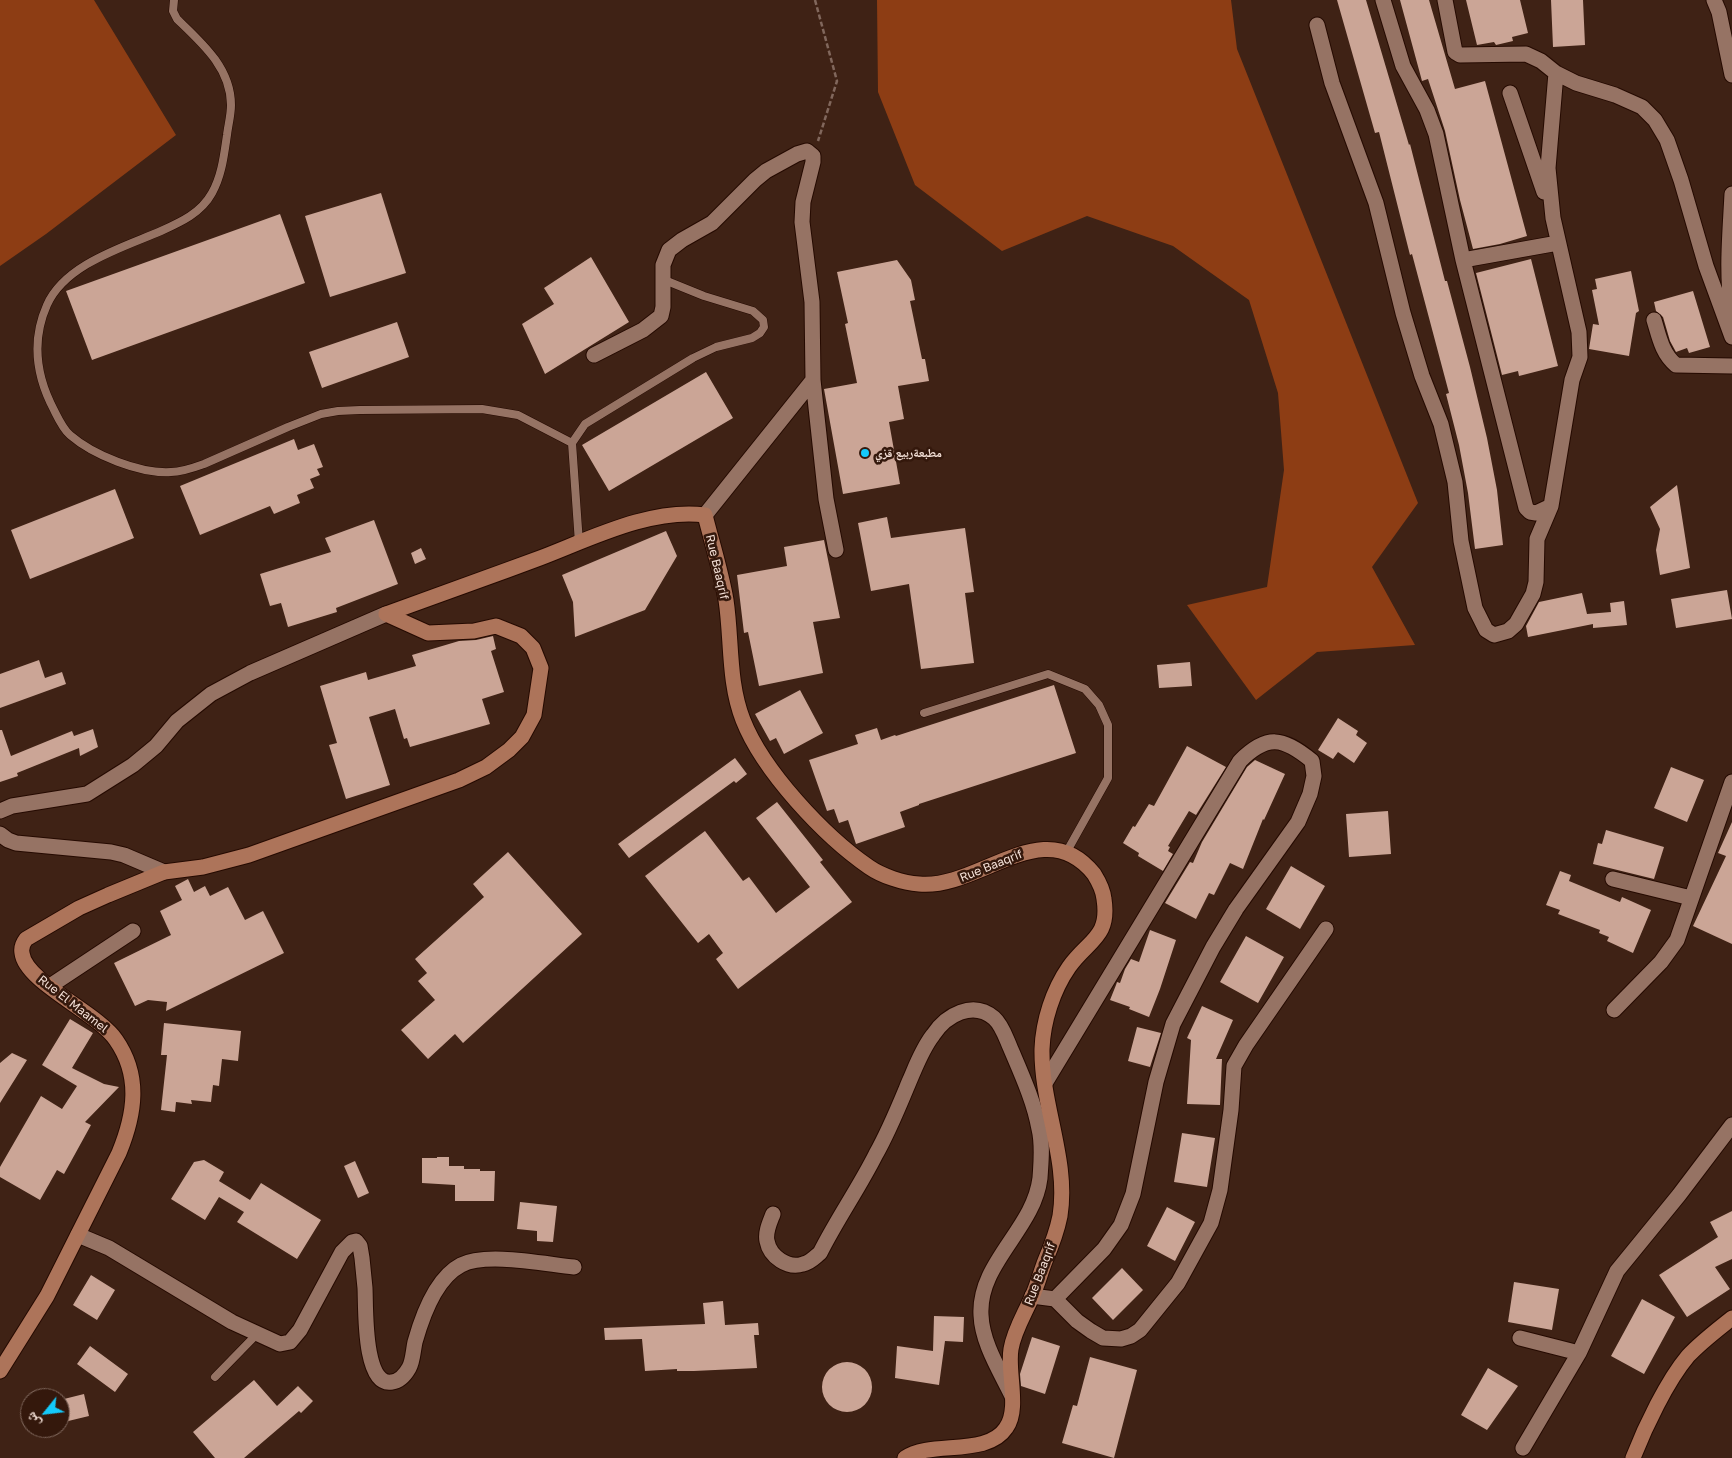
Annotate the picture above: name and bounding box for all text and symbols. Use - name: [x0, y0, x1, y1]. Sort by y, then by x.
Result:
- place label: مطبعةربيع قزي: [875, 446, 942, 460]
- marker: مطبعةربيع قزي: [859, 447, 871, 459]
- street label: Rue Baaqrif: [703, 533, 731, 601]
- street label: Rue Baaqrif: [958, 847, 1024, 885]
- street label: Rue El Maamel: [35, 972, 111, 1036]
- street label: Rue Baaqrif: [1021, 1240, 1059, 1308]
- north arrow: [20, 1388, 70, 1438]
- text: ش: [21, 1409, 43, 1431]

